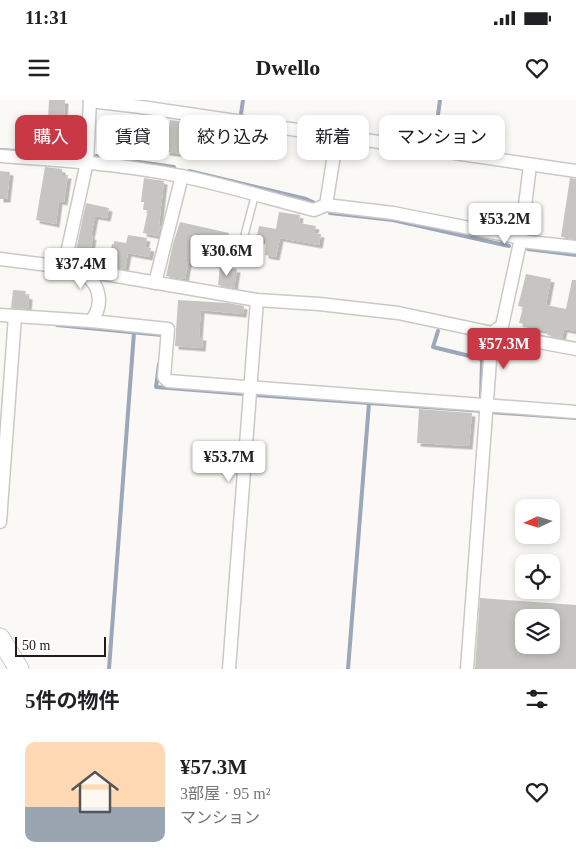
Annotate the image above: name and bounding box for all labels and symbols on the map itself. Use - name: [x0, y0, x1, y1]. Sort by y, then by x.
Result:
- pin: ¥53.2M: [464, 202, 546, 245]
- pin: ¥30.6M: [186, 234, 268, 277]
- pin: ¥37.4M: [40, 248, 122, 290]
- pin: ¥57.3M: [463, 328, 545, 370]
- pin: ¥53.7M: [188, 440, 270, 483]
- north arrow: [515, 499, 560, 544]
- scale bar: [15, 634, 106, 657]

